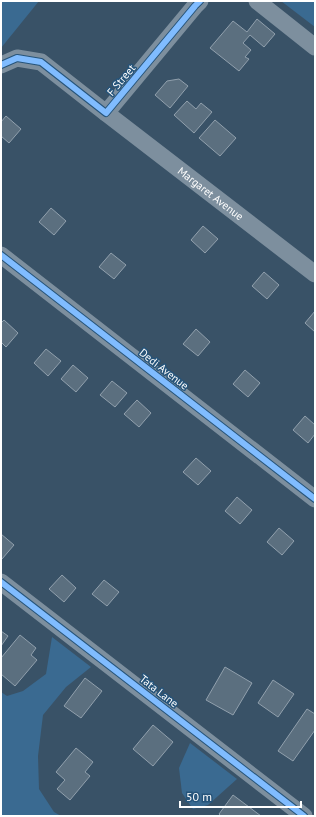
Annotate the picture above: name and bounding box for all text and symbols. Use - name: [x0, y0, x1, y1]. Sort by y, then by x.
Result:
- street label: F Street: [104, 61, 138, 99]
- street label: Margaret Avenue: [175, 164, 247, 224]
- street label: Dedi Avenue: [137, 345, 192, 393]
- street label: Tata Lane: [137, 672, 181, 711]
- scale bar: [180, 783, 301, 809]
- text: 50 m: [186, 789, 212, 804]

